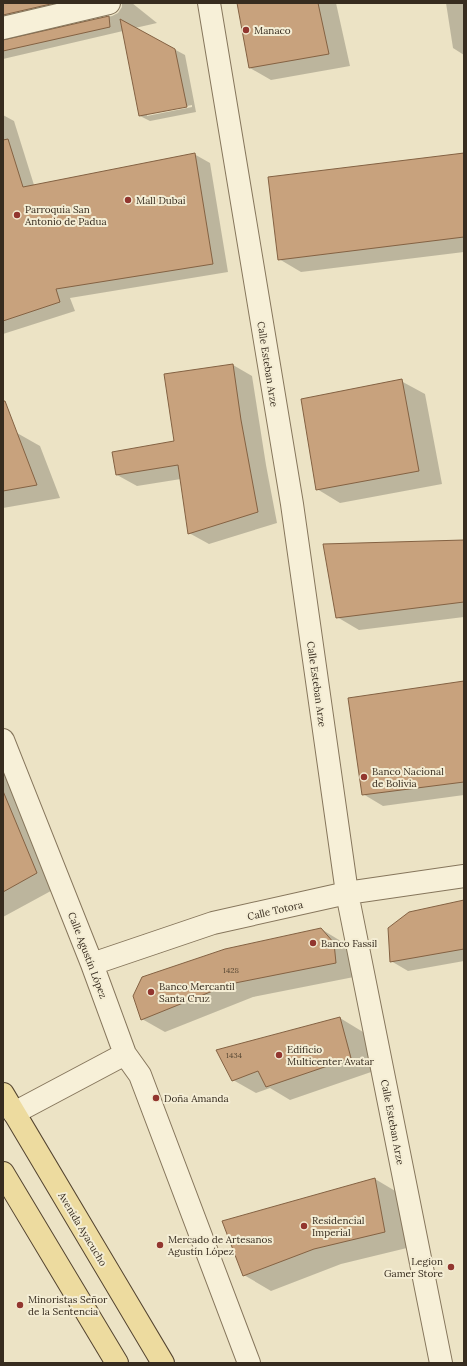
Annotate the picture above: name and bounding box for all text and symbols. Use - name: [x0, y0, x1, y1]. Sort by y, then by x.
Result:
- place label: Manaco: [254, 24, 291, 37]
- marker: Manaco: [241, 25, 251, 35]
- place label: Mall Dubai: [136, 194, 186, 207]
- marker: Mall Dubai: [123, 195, 133, 205]
- place label: Parroquia San Antonio de Padua: [24, 203, 107, 228]
- marker: Parroquia San Antonio de Padua: [12, 210, 22, 220]
- street label: Calle Esteban Arze: [254, 320, 281, 408]
- street label: Calle Esteban Arze: [304, 640, 329, 728]
- place label: Banco Nacional de Bolivia: [372, 765, 444, 790]
- marker: Banco Nacional de Bolivia: [359, 772, 369, 782]
- street label: Calle Totora: [246, 898, 304, 923]
- street label: Calle Agustín López: [65, 910, 110, 1000]
- place label: Banco Fassil: [321, 937, 378, 950]
- marker: Banco Fassil: [308, 938, 318, 948]
- house number: 1428: [223, 965, 240, 975]
- place label: Banco Mercantil Santa Cruz: [159, 980, 235, 1005]
- marker: Banco Mercantil Santa Cruz: [146, 987, 156, 997]
- place label: Edificio Multicenter Avatar: [287, 1043, 375, 1068]
- house number: 1434: [226, 1050, 243, 1060]
- marker: Edificio Multicenter Avatar: [274, 1050, 284, 1060]
- street label: Calle Esteban Arze: [378, 1078, 407, 1166]
- place label: Doña Amanda: [164, 1092, 229, 1105]
- marker: Doña Amanda: [151, 1093, 161, 1103]
- street label: Avenida Ayacucho: [55, 1189, 110, 1269]
- place label: Residencial Imperial: [312, 1214, 365, 1239]
- marker: Residencial Imperial: [299, 1221, 309, 1231]
- place label: Mercado de Artesanos Agustín López: [167, 1233, 272, 1258]
- marker: Mercado de Artesanos Agustín López: [155, 1240, 165, 1250]
- place label: Legion Gamer Store: [384, 1255, 444, 1280]
- marker: Legion Gamer Store: [446, 1262, 456, 1272]
- place label: Minoristas Señor de la Sentencia: [28, 1293, 108, 1318]
- marker: Minoristas Señor de la Sentencia: [15, 1300, 25, 1310]

